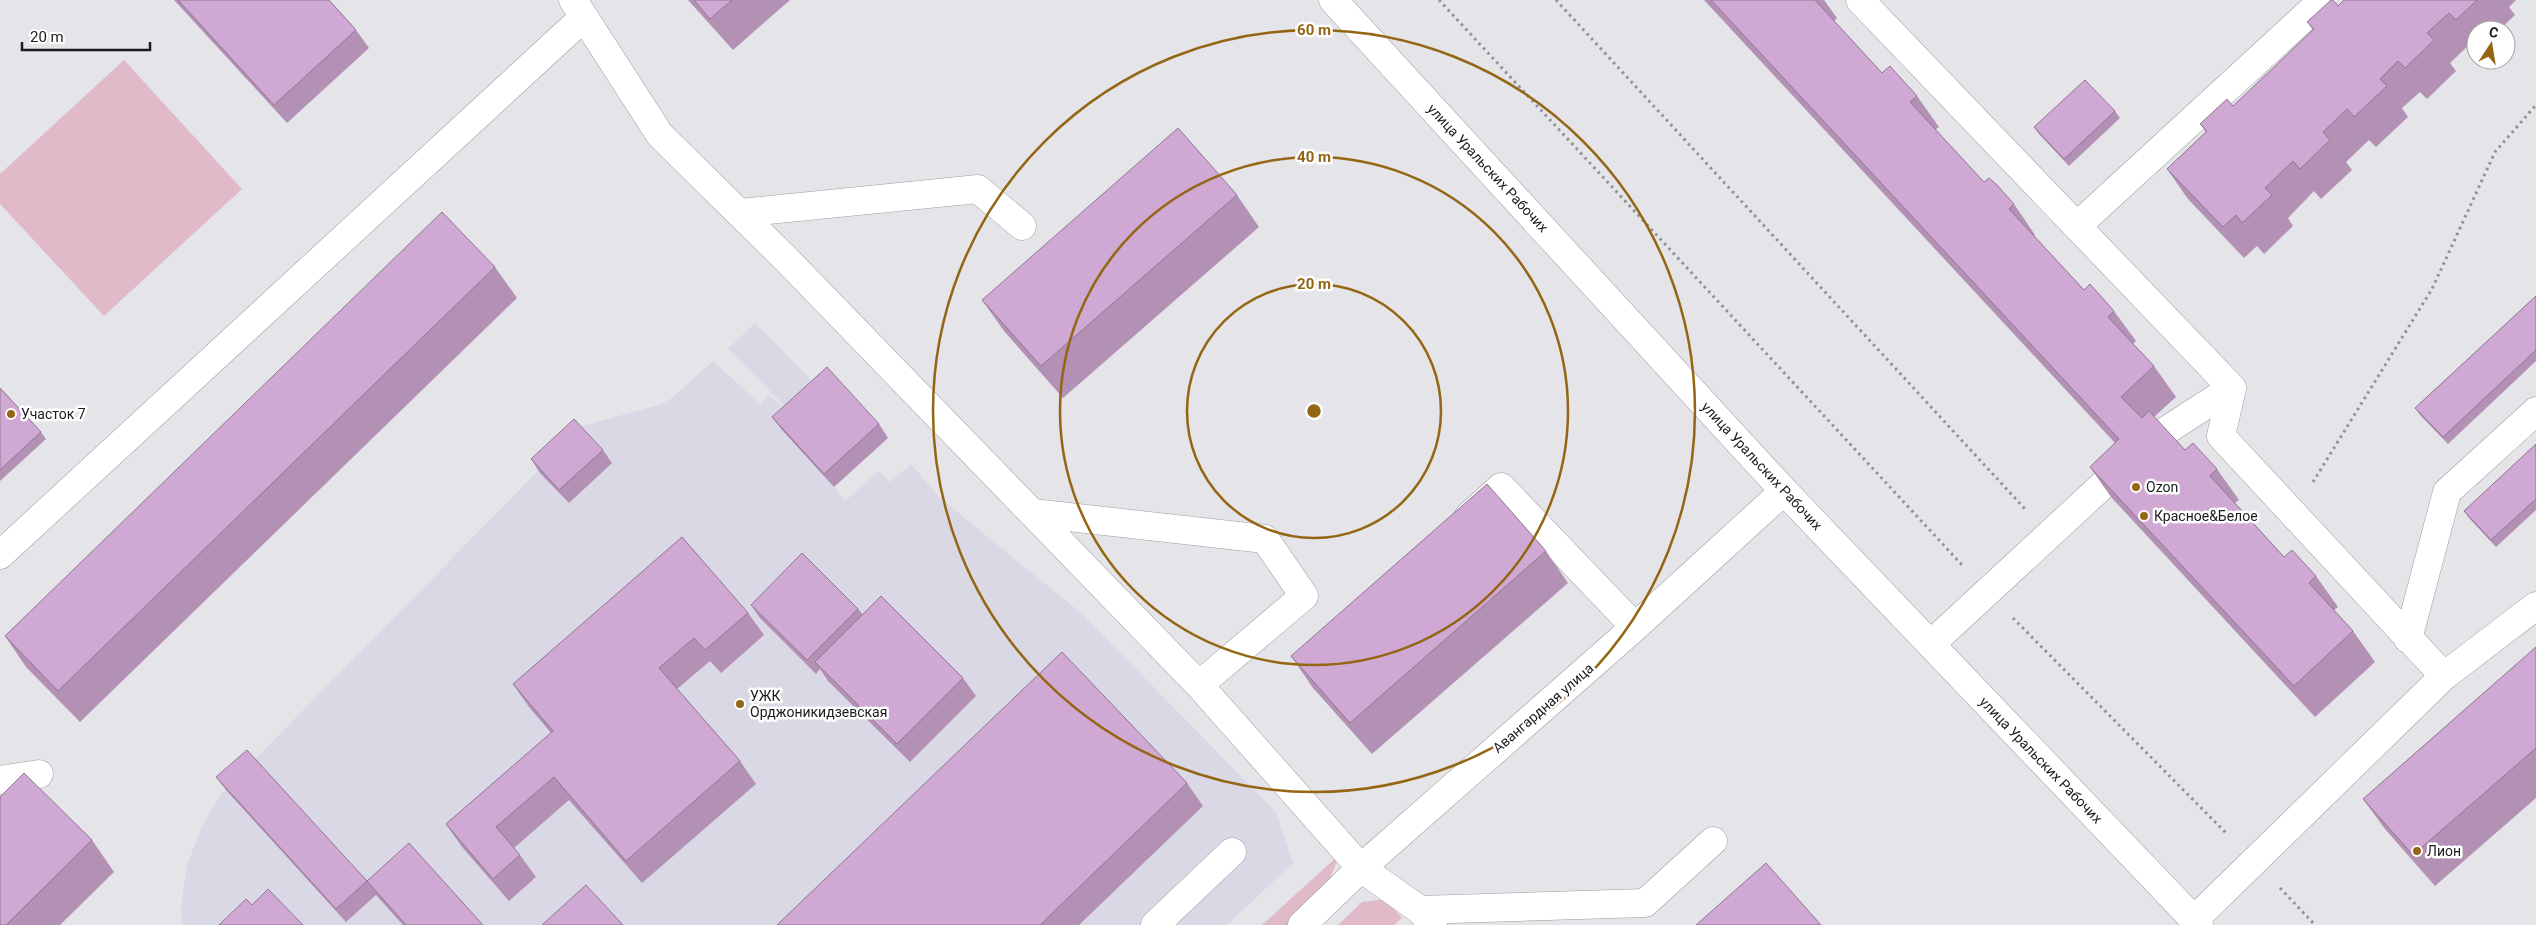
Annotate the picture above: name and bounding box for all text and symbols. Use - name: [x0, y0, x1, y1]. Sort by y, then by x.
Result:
- scale bar: [22, 20, 150, 52]
- north arrow: [2466, 20, 2516, 70]
- text: 60 m: [1297, 21, 1331, 39]
- text: С: [2488, 24, 2500, 41]
- text: 20 m: [30, 28, 64, 46]
- street label: улица Уральских Рабочих: [1424, 101, 1552, 235]
- text: 40 m: [1297, 148, 1331, 166]
- text: 20 m: [1297, 275, 1331, 293]
- street label: улица Уральских Рабочих: [1698, 399, 1826, 533]
- centre of rings: [1305, 402, 1323, 420]
- place label: Участок 7: [21, 406, 86, 422]
- marker: Участок 7: [5, 408, 17, 420]
- place label: Ozon: [2146, 479, 2178, 495]
- marker: Ozon: [2130, 481, 2142, 493]
- place label: Красное&Белое: [2154, 508, 2258, 524]
- marker: Красное&Белое: [2138, 510, 2150, 522]
- street label: Авангардная улица: [1490, 660, 1596, 756]
- place label: УЖК Орджоникидзевская: [750, 688, 887, 720]
- street label: улица Уральских Рабочих: [1976, 694, 2106, 826]
- marker: УЖК Орджоникидзевская: [734, 698, 746, 710]
- place label: Лион: [2427, 843, 2461, 859]
- marker: Лион: [2411, 845, 2423, 857]

